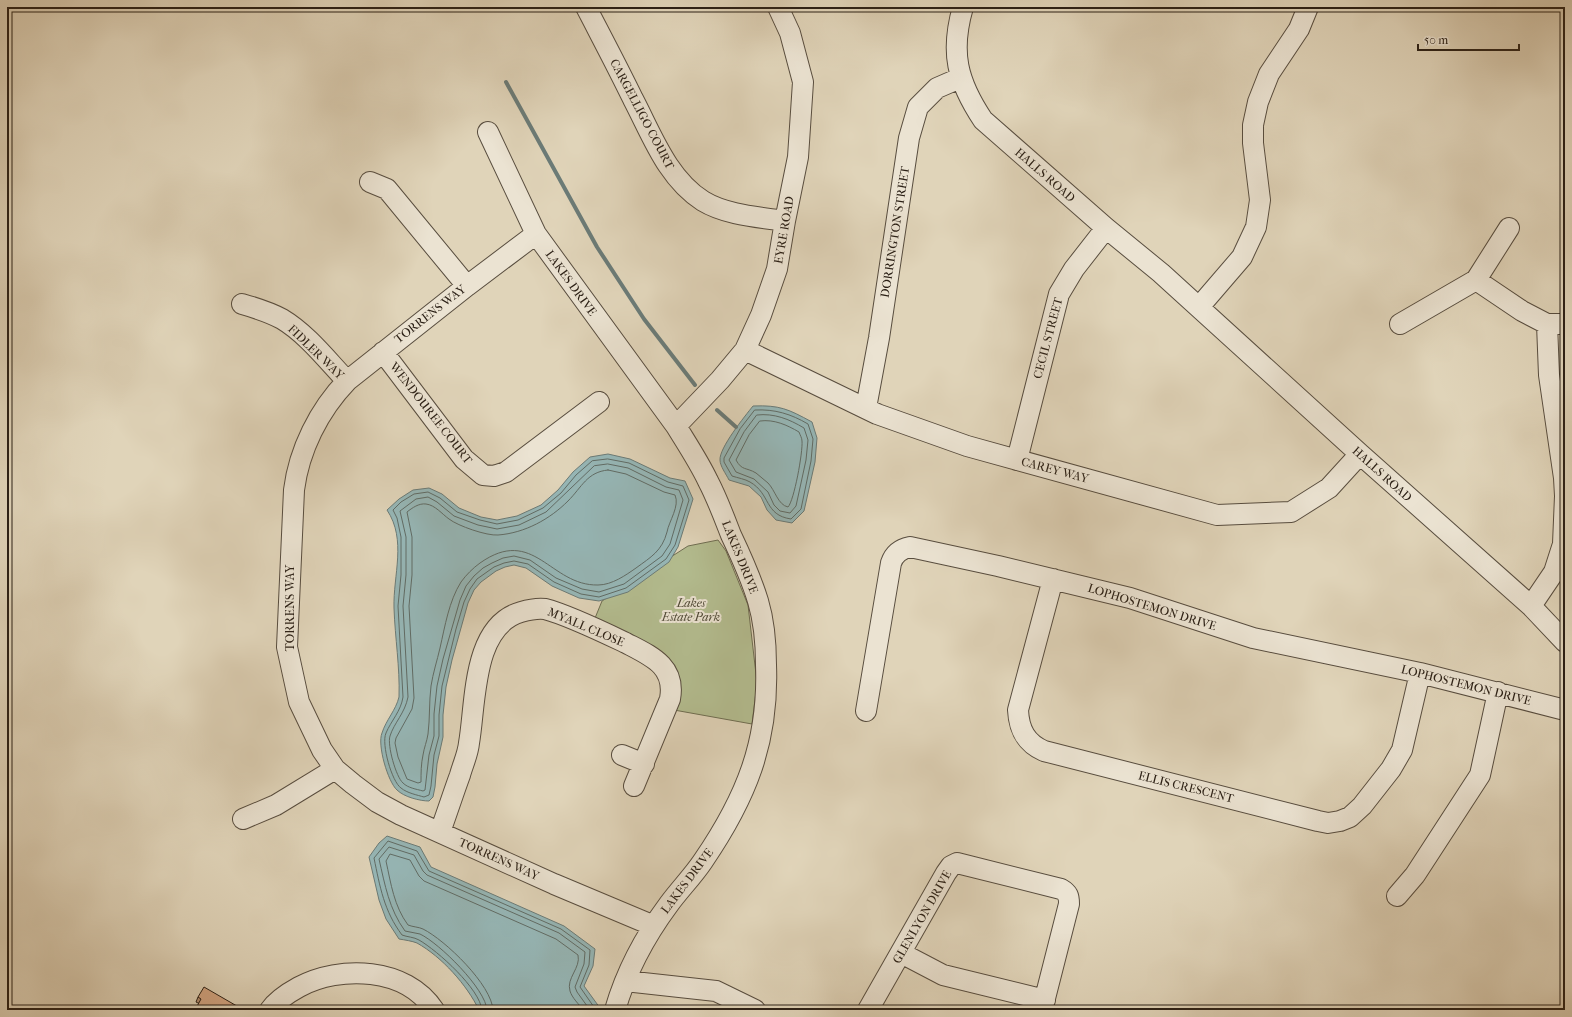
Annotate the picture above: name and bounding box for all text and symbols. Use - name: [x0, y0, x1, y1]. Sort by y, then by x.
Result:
- scale bar: [1418, 26, 1519, 52]
- text: 50 m: [1424, 33, 1448, 47]
- street label: CARGELLIGO COURT: [607, 57, 677, 172]
- street label: HALLS ROAD: [1012, 145, 1078, 205]
- street label: DORRINGTON STREET: [878, 164, 912, 299]
- street label: EYRE ROAD: [771, 195, 797, 265]
- street label: LAKES DRIVE: [543, 247, 599, 319]
- street label: TORRENS WAY: [392, 281, 469, 346]
- street label: CECIL STREET: [1030, 295, 1066, 380]
- street label: FIDLER WAY: [285, 322, 348, 383]
- street label: WENDOUREE COURT: [386, 359, 476, 467]
- street label: HALLS ROAD: [1349, 444, 1415, 504]
- street label: CAREY WAY: [1020, 454, 1091, 486]
- street label: LAKES DRIVE: [719, 518, 761, 596]
- street label: TORRENS WAY: [283, 564, 297, 651]
- street label: LOPHOSTEMON DRIVE: [1086, 581, 1218, 633]
- park label: Lakes Estate Park: [661, 596, 720, 624]
- street label: MYALL CLOSE: [545, 605, 627, 649]
- street label: LOPHOSTEMON DRIVE: [1399, 662, 1533, 708]
- street label: ELLIS CRESCENT: [1137, 768, 1236, 806]
- street label: TORRENS WAY: [457, 835, 542, 883]
- street label: LAKES DRIVE: [658, 846, 716, 916]
- street label: GLENLYON DRIVE: [890, 868, 954, 966]

